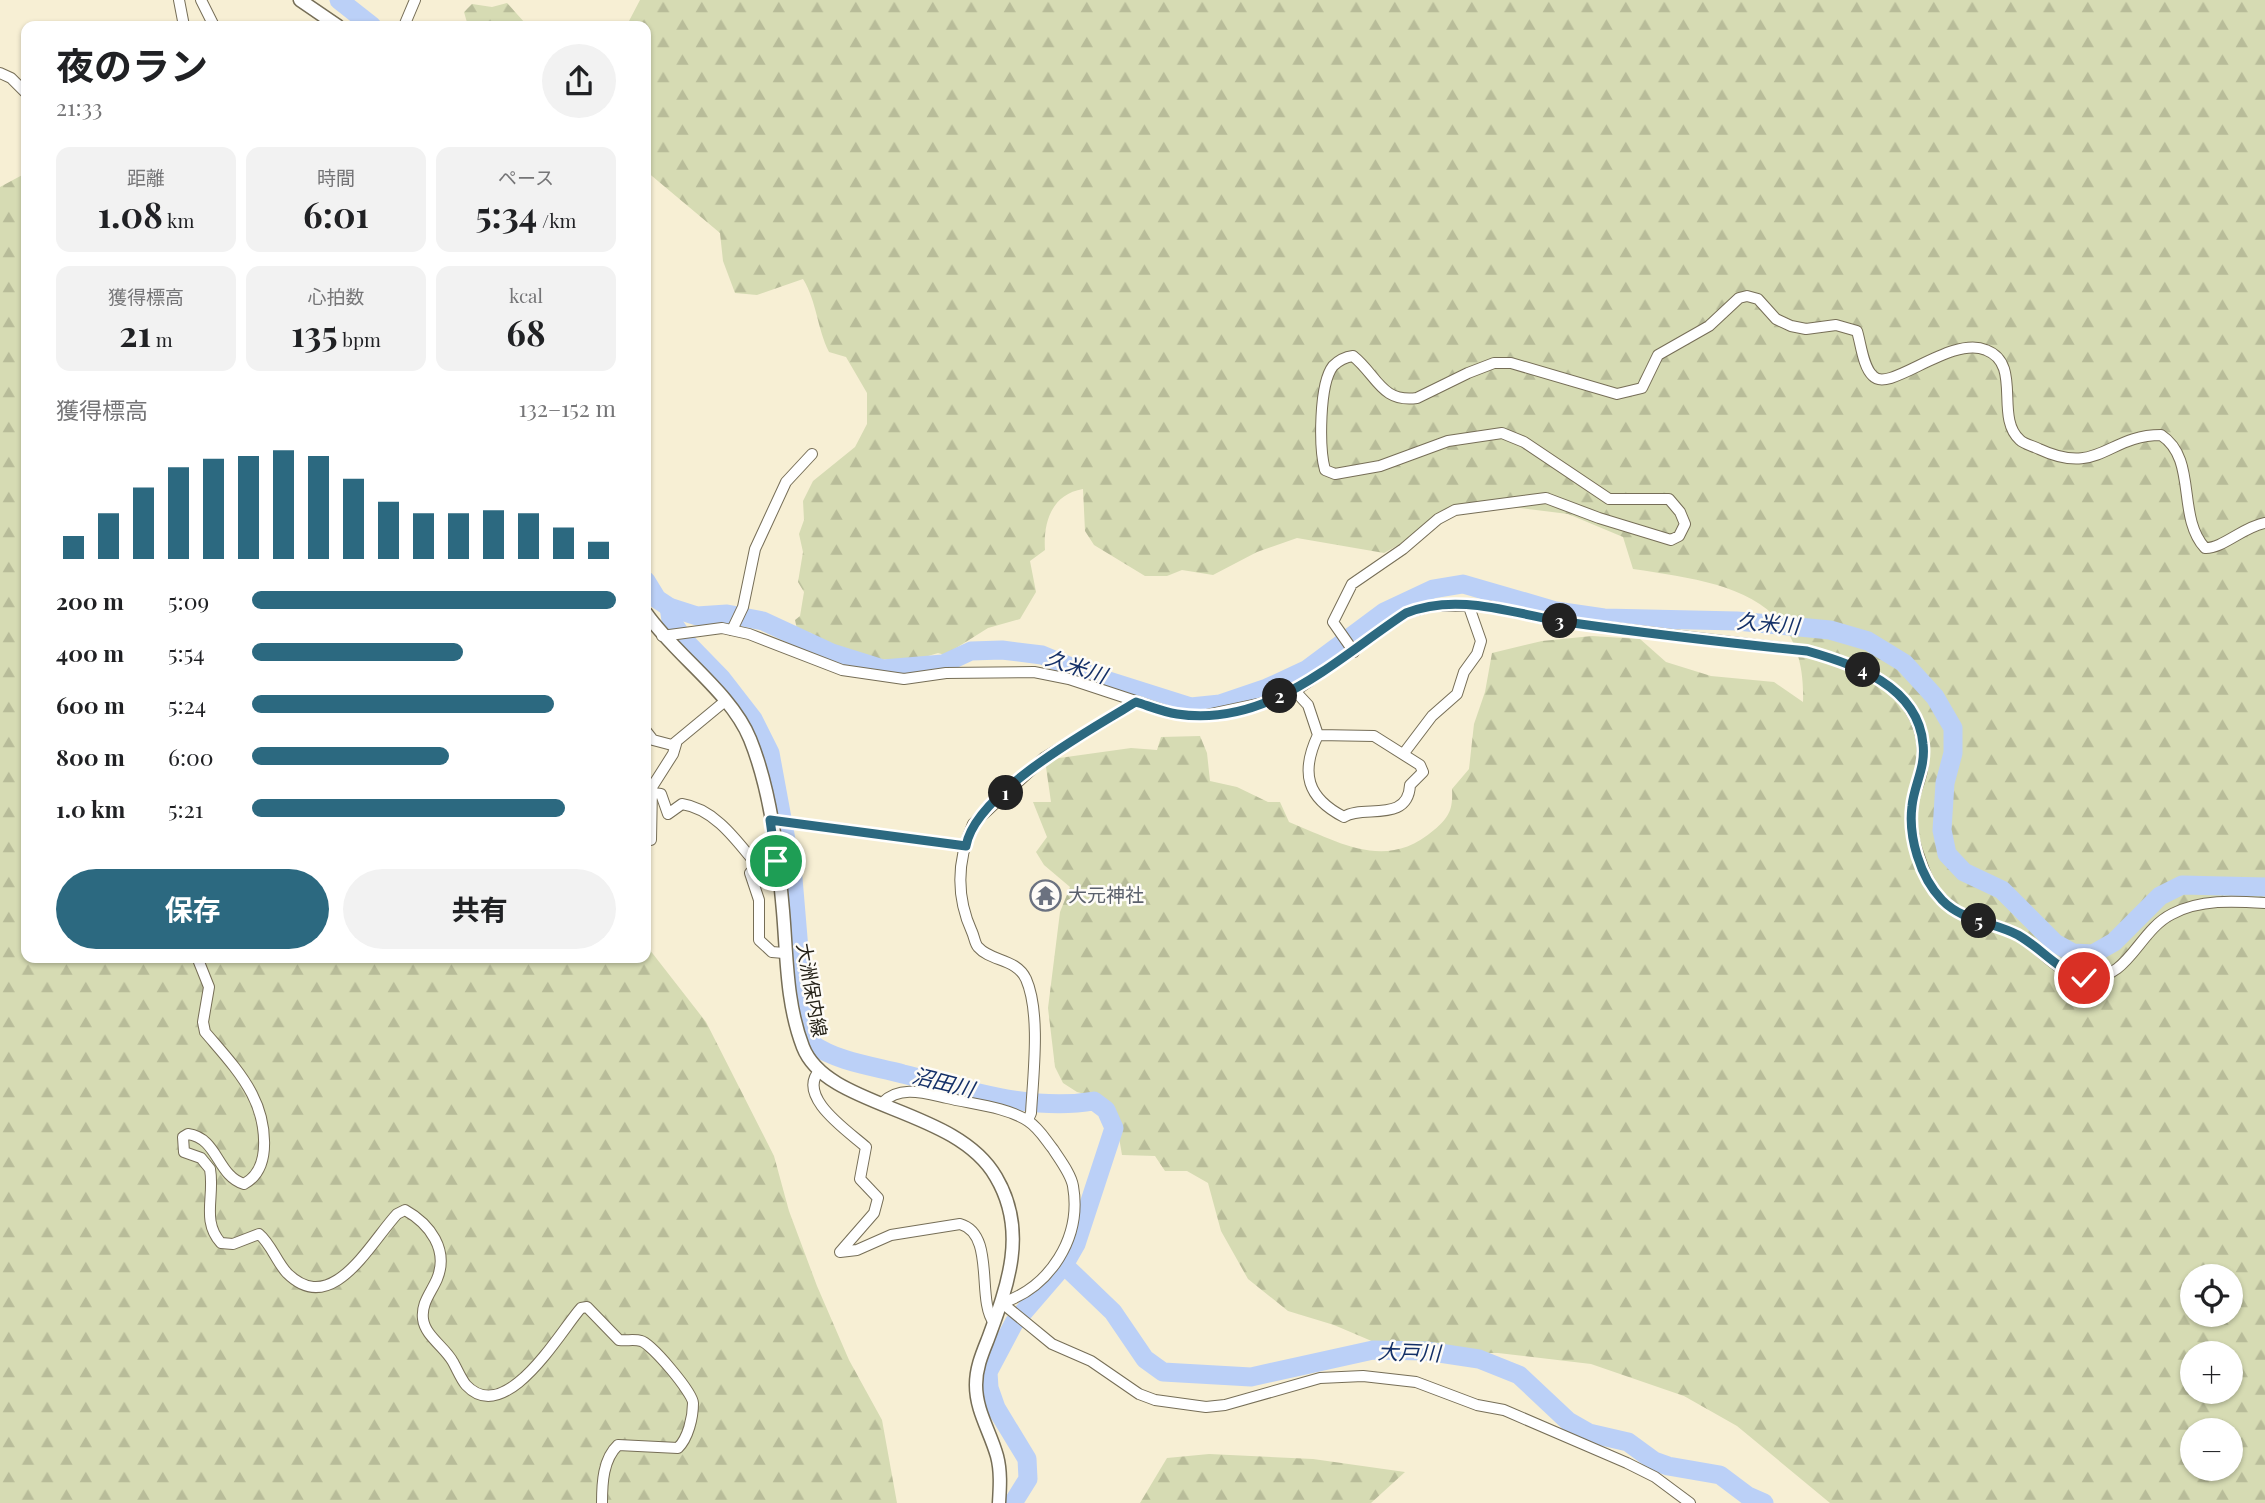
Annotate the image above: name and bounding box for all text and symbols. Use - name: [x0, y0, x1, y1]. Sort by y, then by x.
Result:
- text: 夜のラン: [56, 39, 208, 90]
- button: share: [542, 44, 616, 118]
- text: 21:33: [56, 91, 102, 122]
- text: 距離: [127, 164, 165, 190]
- text: 時間: [317, 164, 355, 190]
- text: ペース: [498, 164, 554, 190]
- text: 1.08: [98, 190, 163, 237]
- text: 6:01: [303, 190, 369, 237]
- text: 5:34: [476, 190, 537, 237]
- text: km: [163, 207, 194, 233]
- text: /km: [537, 207, 576, 233]
- text: kcal: [509, 282, 543, 308]
- text: 獲得標高: [108, 283, 184, 309]
- text: 心拍数: [307, 283, 365, 309]
- text: 68: [506, 308, 546, 355]
- text: 21: [119, 309, 151, 356]
- text: 135: [291, 309, 337, 356]
- text: m: [151, 326, 173, 352]
- text: bpm: [337, 326, 381, 352]
- text: 132–152 m: [518, 392, 616, 423]
- text: 獲得標高: [56, 394, 148, 425]
- text: 200 m: [56, 585, 124, 616]
- text: 5:09: [168, 585, 209, 616]
- pin: 3: [1542, 604, 1578, 638]
- water label: 久米川: [1736, 605, 1803, 639]
- text: 3: [1555, 607, 1564, 633]
- text: 400 m: [56, 637, 124, 668]
- text: 5:54: [168, 637, 205, 668]
- water label: 久米川: [1042, 642, 1113, 689]
- pin: 4: [1846, 652, 1881, 688]
- text: 4: [1857, 656, 1868, 682]
- pin: 2: [1262, 678, 1298, 714]
- text: 2: [1275, 682, 1284, 708]
- text: 600 m: [56, 689, 125, 720]
- text: 5:24: [168, 689, 206, 720]
- text: 800 m: [56, 741, 125, 772]
- text: 6:00: [168, 741, 214, 772]
- pin: 1: [988, 776, 1024, 810]
- text: 1: [1002, 779, 1009, 805]
- text: 1.0 km: [56, 793, 125, 824]
- text: 5:21: [168, 793, 203, 824]
- pin: [746, 831, 806, 891]
- icon: arrive: [757, 842, 795, 880]
- button: 保存: [56, 869, 329, 949]
- button: 共有: [343, 869, 616, 949]
- temple icon: 大元神社: [1028, 878, 1062, 912]
- place label: 大元神社: [1068, 881, 1144, 907]
- pin: 5: [1962, 904, 1996, 939]
- text: 5: [1974, 907, 1983, 933]
- street label: 大洲保内線: [792, 941, 834, 1039]
- pin: [2054, 948, 2114, 1008]
- icon: check: [2065, 959, 2103, 997]
- water label: 沼田川: [910, 1060, 979, 1103]
- map controls: [2180, 1264, 2243, 1481]
- button: locate: [2180, 1264, 2243, 1327]
- water label: 大戸川: [1377, 1336, 1443, 1366]
- button: +: [2180, 1341, 2243, 1404]
- button: −: [2180, 1418, 2243, 1481]

